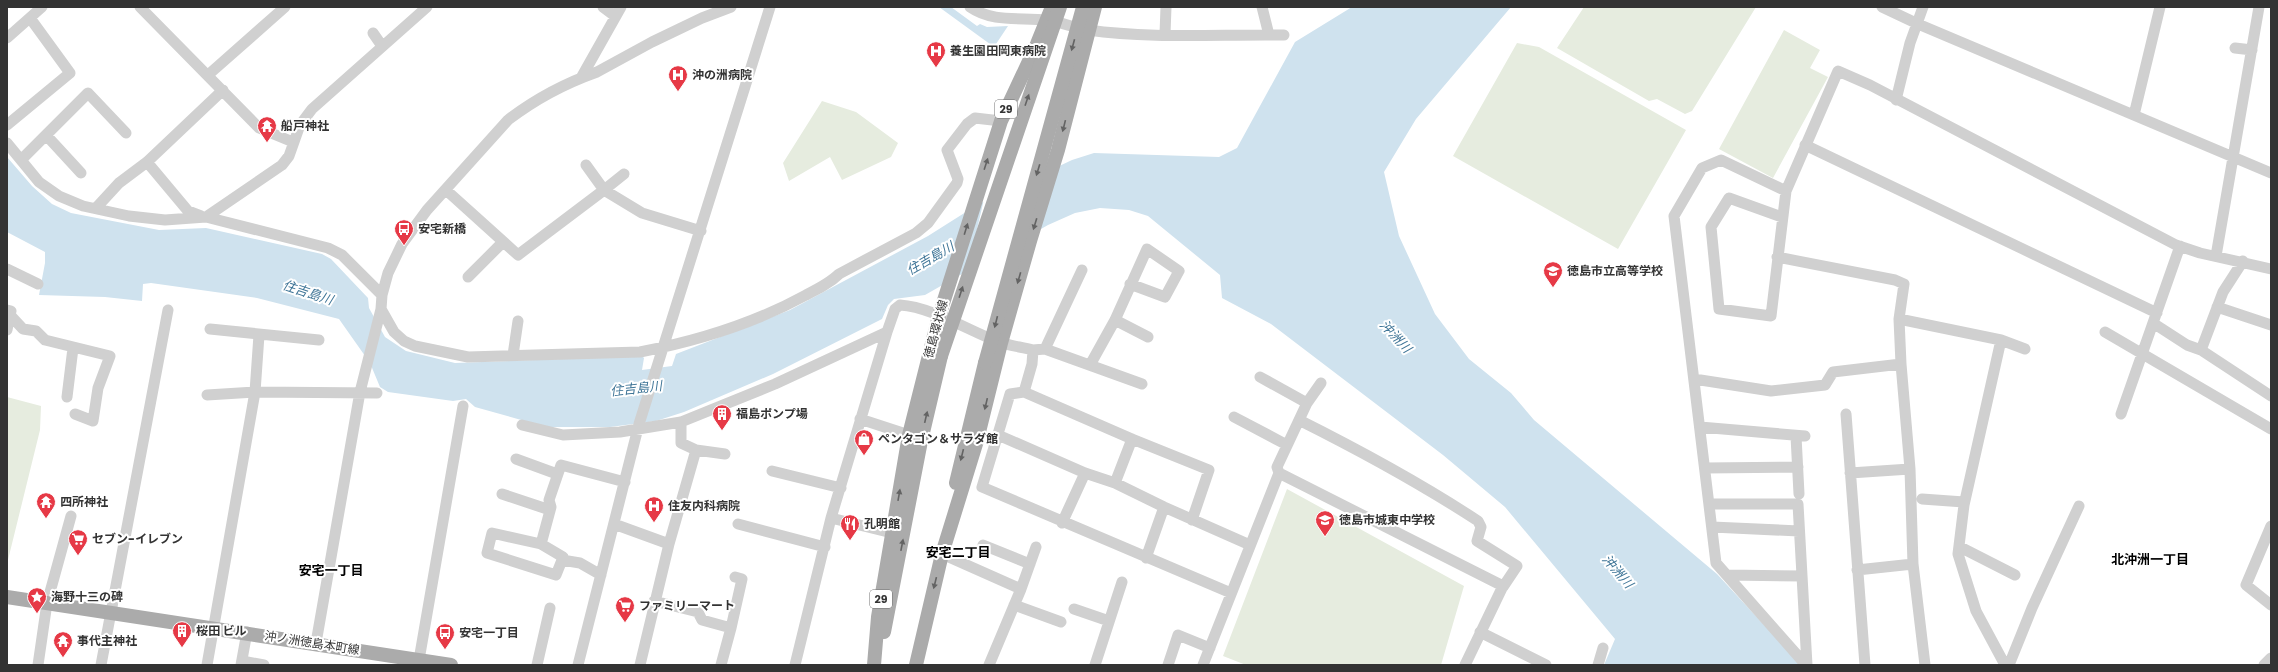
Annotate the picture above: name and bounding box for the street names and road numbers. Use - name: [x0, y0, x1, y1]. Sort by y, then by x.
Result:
- road number: 29: [995, 100, 1017, 118]
- street label: 徳島環状線: [920, 298, 951, 360]
- road number: 29: [870, 590, 892, 608]
- street label: 沖ノ洲徳島本町線: [263, 627, 361, 658]

